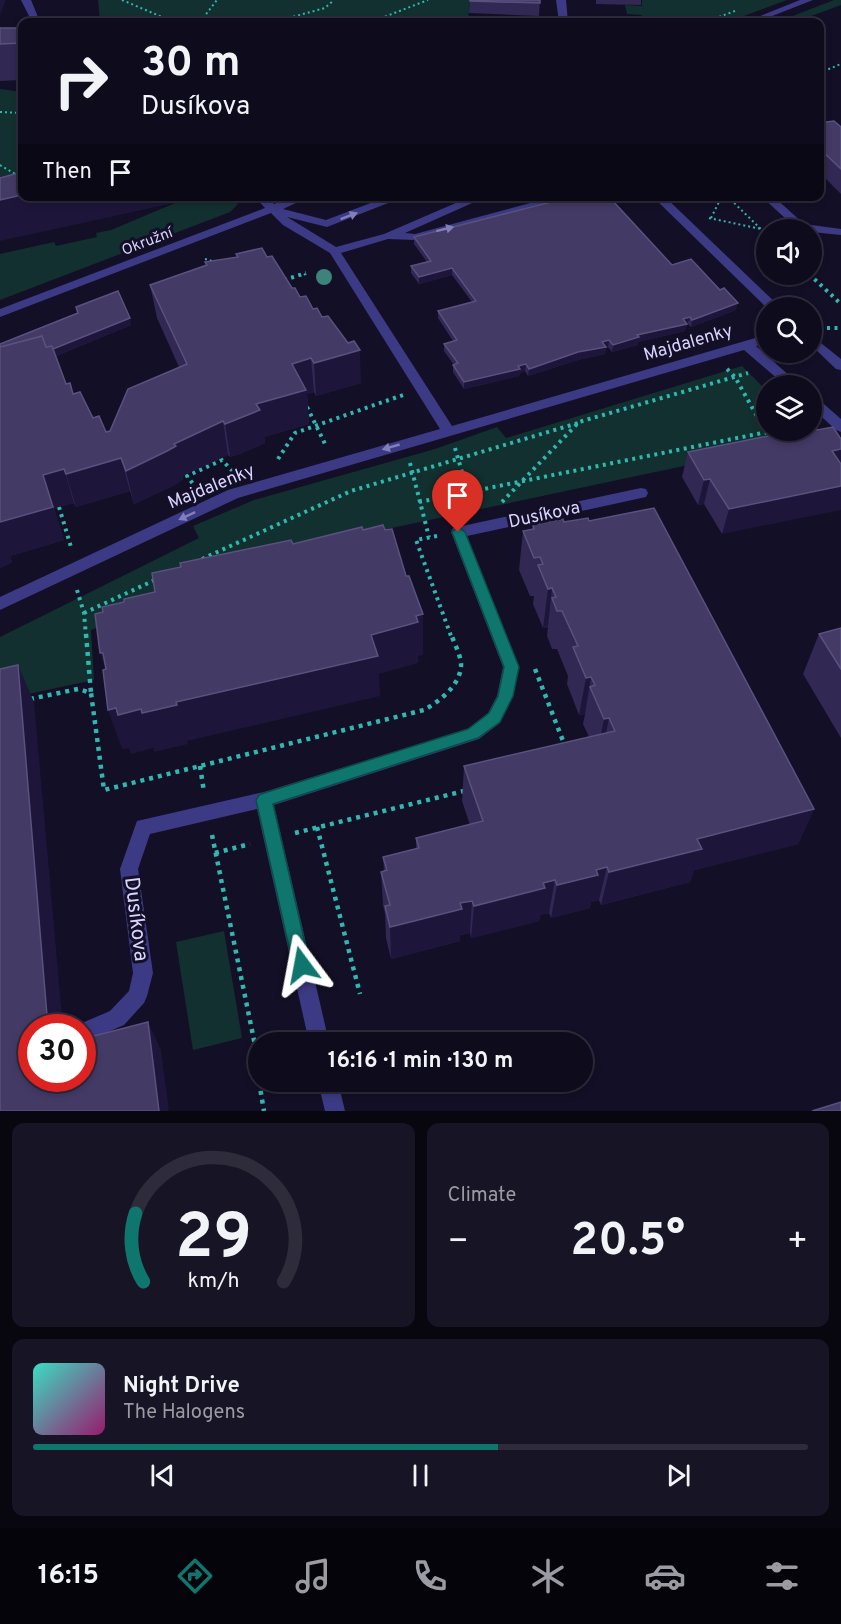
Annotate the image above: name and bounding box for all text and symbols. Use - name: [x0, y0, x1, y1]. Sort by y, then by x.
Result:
- text: 30 m: [141, 38, 240, 91]
- icon: right: [42, 42, 120, 120]
- text: Dusíkova: [141, 90, 250, 124]
- icon: arrive: [104, 156, 137, 189]
- text: Then: [42, 159, 92, 186]
- one-way arrow: [340, 211, 358, 220]
- map controls: [756, 219, 822, 441]
- button: sound: [756, 219, 822, 285]
- one-way arrow: [436, 223, 454, 233]
- street label: Okružní: [119, 224, 177, 261]
- button: search: [756, 297, 822, 363]
- street label: Majdalenky: [641, 320, 736, 367]
- button: layers: [756, 375, 822, 441]
- one-way arrow: [382, 443, 400, 452]
- street label: Majdalenky: [165, 460, 258, 515]
- pin: [432, 470, 483, 532]
- icon: arrive: [441, 479, 474, 512]
- street label: Dusíkova: [506, 497, 582, 534]
- one-way arrow: [178, 511, 195, 520]
- street label: Dusíkova: [117, 875, 154, 963]
- position arrow: [270, 933, 334, 997]
- speed limit sign: 30: [18, 1014, 96, 1092]
- text: 16:16 · 1 min · 130 m: [328, 1048, 513, 1075]
- text: Climate: [448, 1183, 516, 1209]
- text: 29: [175, 1201, 251, 1280]
- text: 20.5°: [571, 1214, 685, 1271]
- text: −: [448, 1222, 469, 1264]
- text: +: [787, 1222, 808, 1264]
- text: km/h: [187, 1268, 239, 1295]
- text: Night Drive: [123, 1373, 240, 1400]
- text: The Halogens: [123, 1400, 245, 1426]
- icon: previous: [146, 1459, 179, 1492]
- icon: pause: [404, 1459, 437, 1492]
- icon: next: [662, 1459, 695, 1492]
- icon: directions: [174, 1555, 216, 1597]
- icon: music: [292, 1555, 334, 1597]
- icon: phone: [409, 1555, 451, 1597]
- icon: climate: [527, 1555, 569, 1597]
- icon: car: [644, 1555, 686, 1597]
- icon: filters: [761, 1555, 803, 1597]
- text: 16:15: [38, 1559, 99, 1593]

